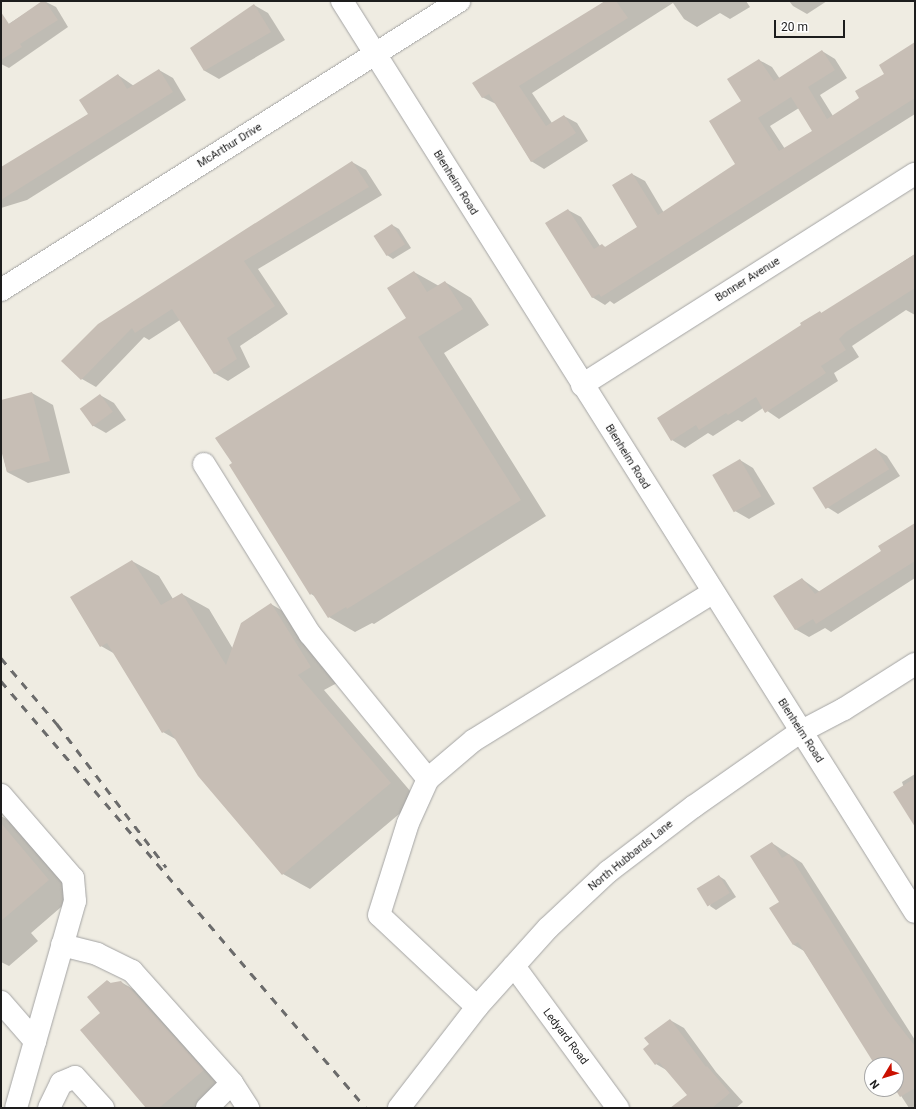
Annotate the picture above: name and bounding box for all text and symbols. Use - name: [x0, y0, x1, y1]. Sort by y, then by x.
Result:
- scale bar: [776, 12, 847, 38]
- text: 20 m: [781, 20, 808, 34]
- street label: McArthur Drive: [195, 121, 265, 171]
- street label: Blenheim Road: [430, 148, 480, 218]
- street label: Bonner Avenue: [713, 255, 783, 305]
- street label: Blenheim Road: [602, 422, 652, 492]
- street label: Blenheim Road: [774, 697, 826, 765]
- street label: North Hubbards Lane: [586, 818, 676, 894]
- street label: Ledyard Road: [540, 1006, 590, 1068]
- north arrow: [864, 1057, 904, 1097]
- text: N: [867, 1077, 882, 1091]

